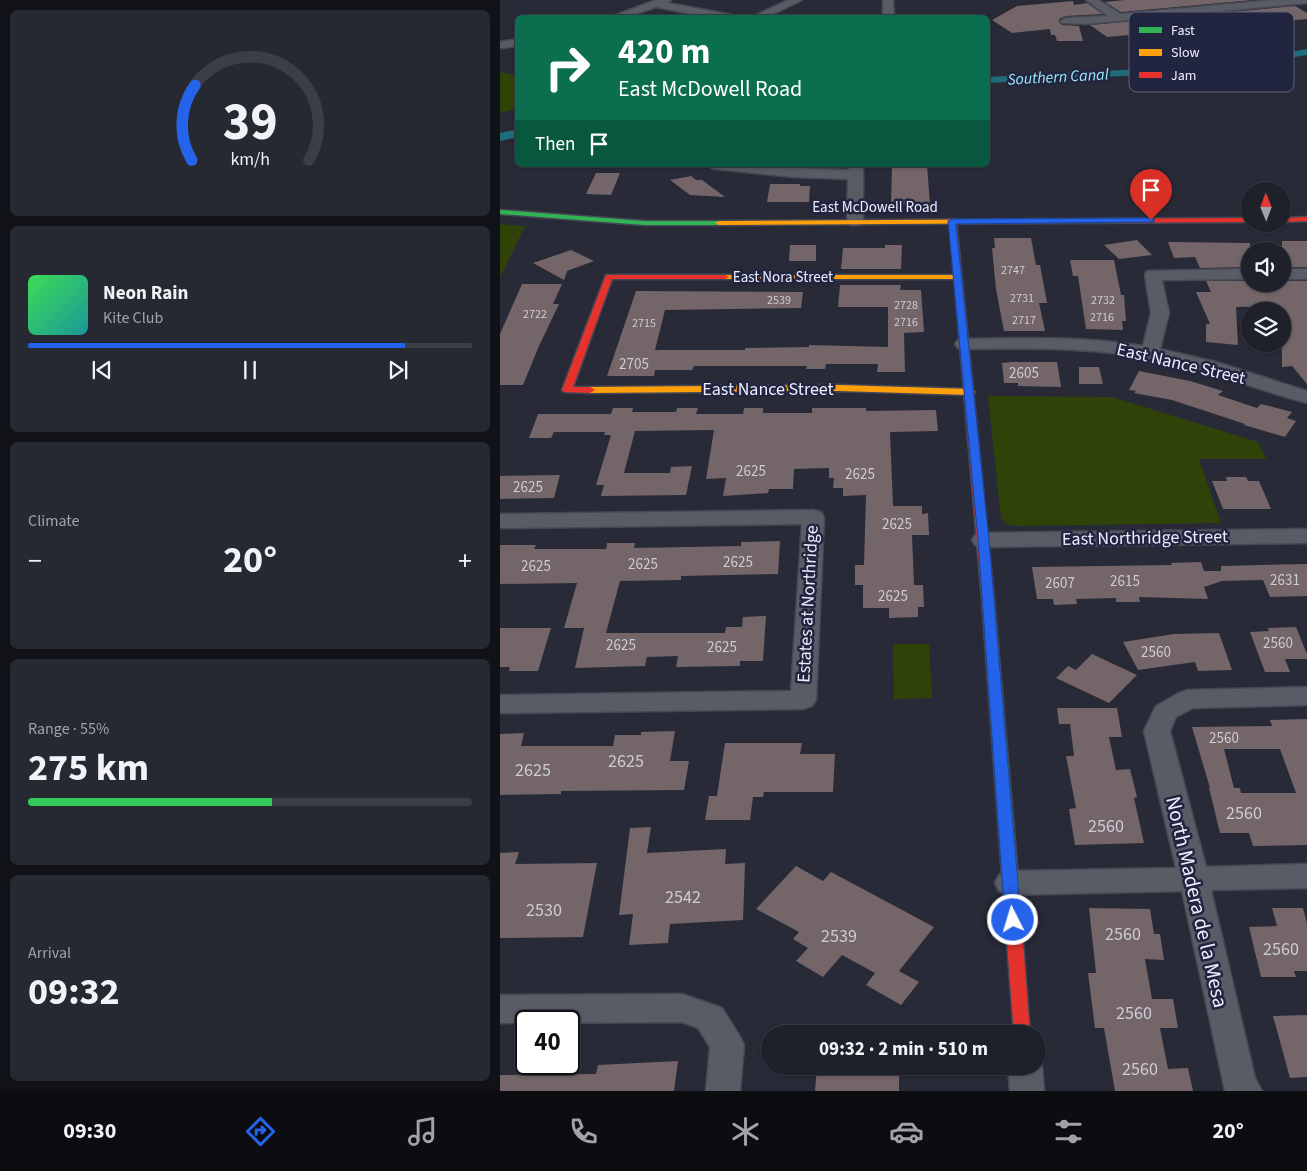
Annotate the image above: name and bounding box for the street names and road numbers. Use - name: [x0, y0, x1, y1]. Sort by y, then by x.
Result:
- street label: East McDowell Road: [812, 197, 938, 218]
- street label: East Nora Street: [733, 267, 833, 288]
- street label: East Nance Street: [1114, 337, 1248, 391]
- street label: East Nance Street: [702, 377, 834, 402]
- street label: East Northridge Street: [1062, 524, 1228, 552]
- street label: Estates at Northridge: [791, 525, 825, 683]
- street label: North Madera de la Mesa: [1158, 793, 1236, 1011]

